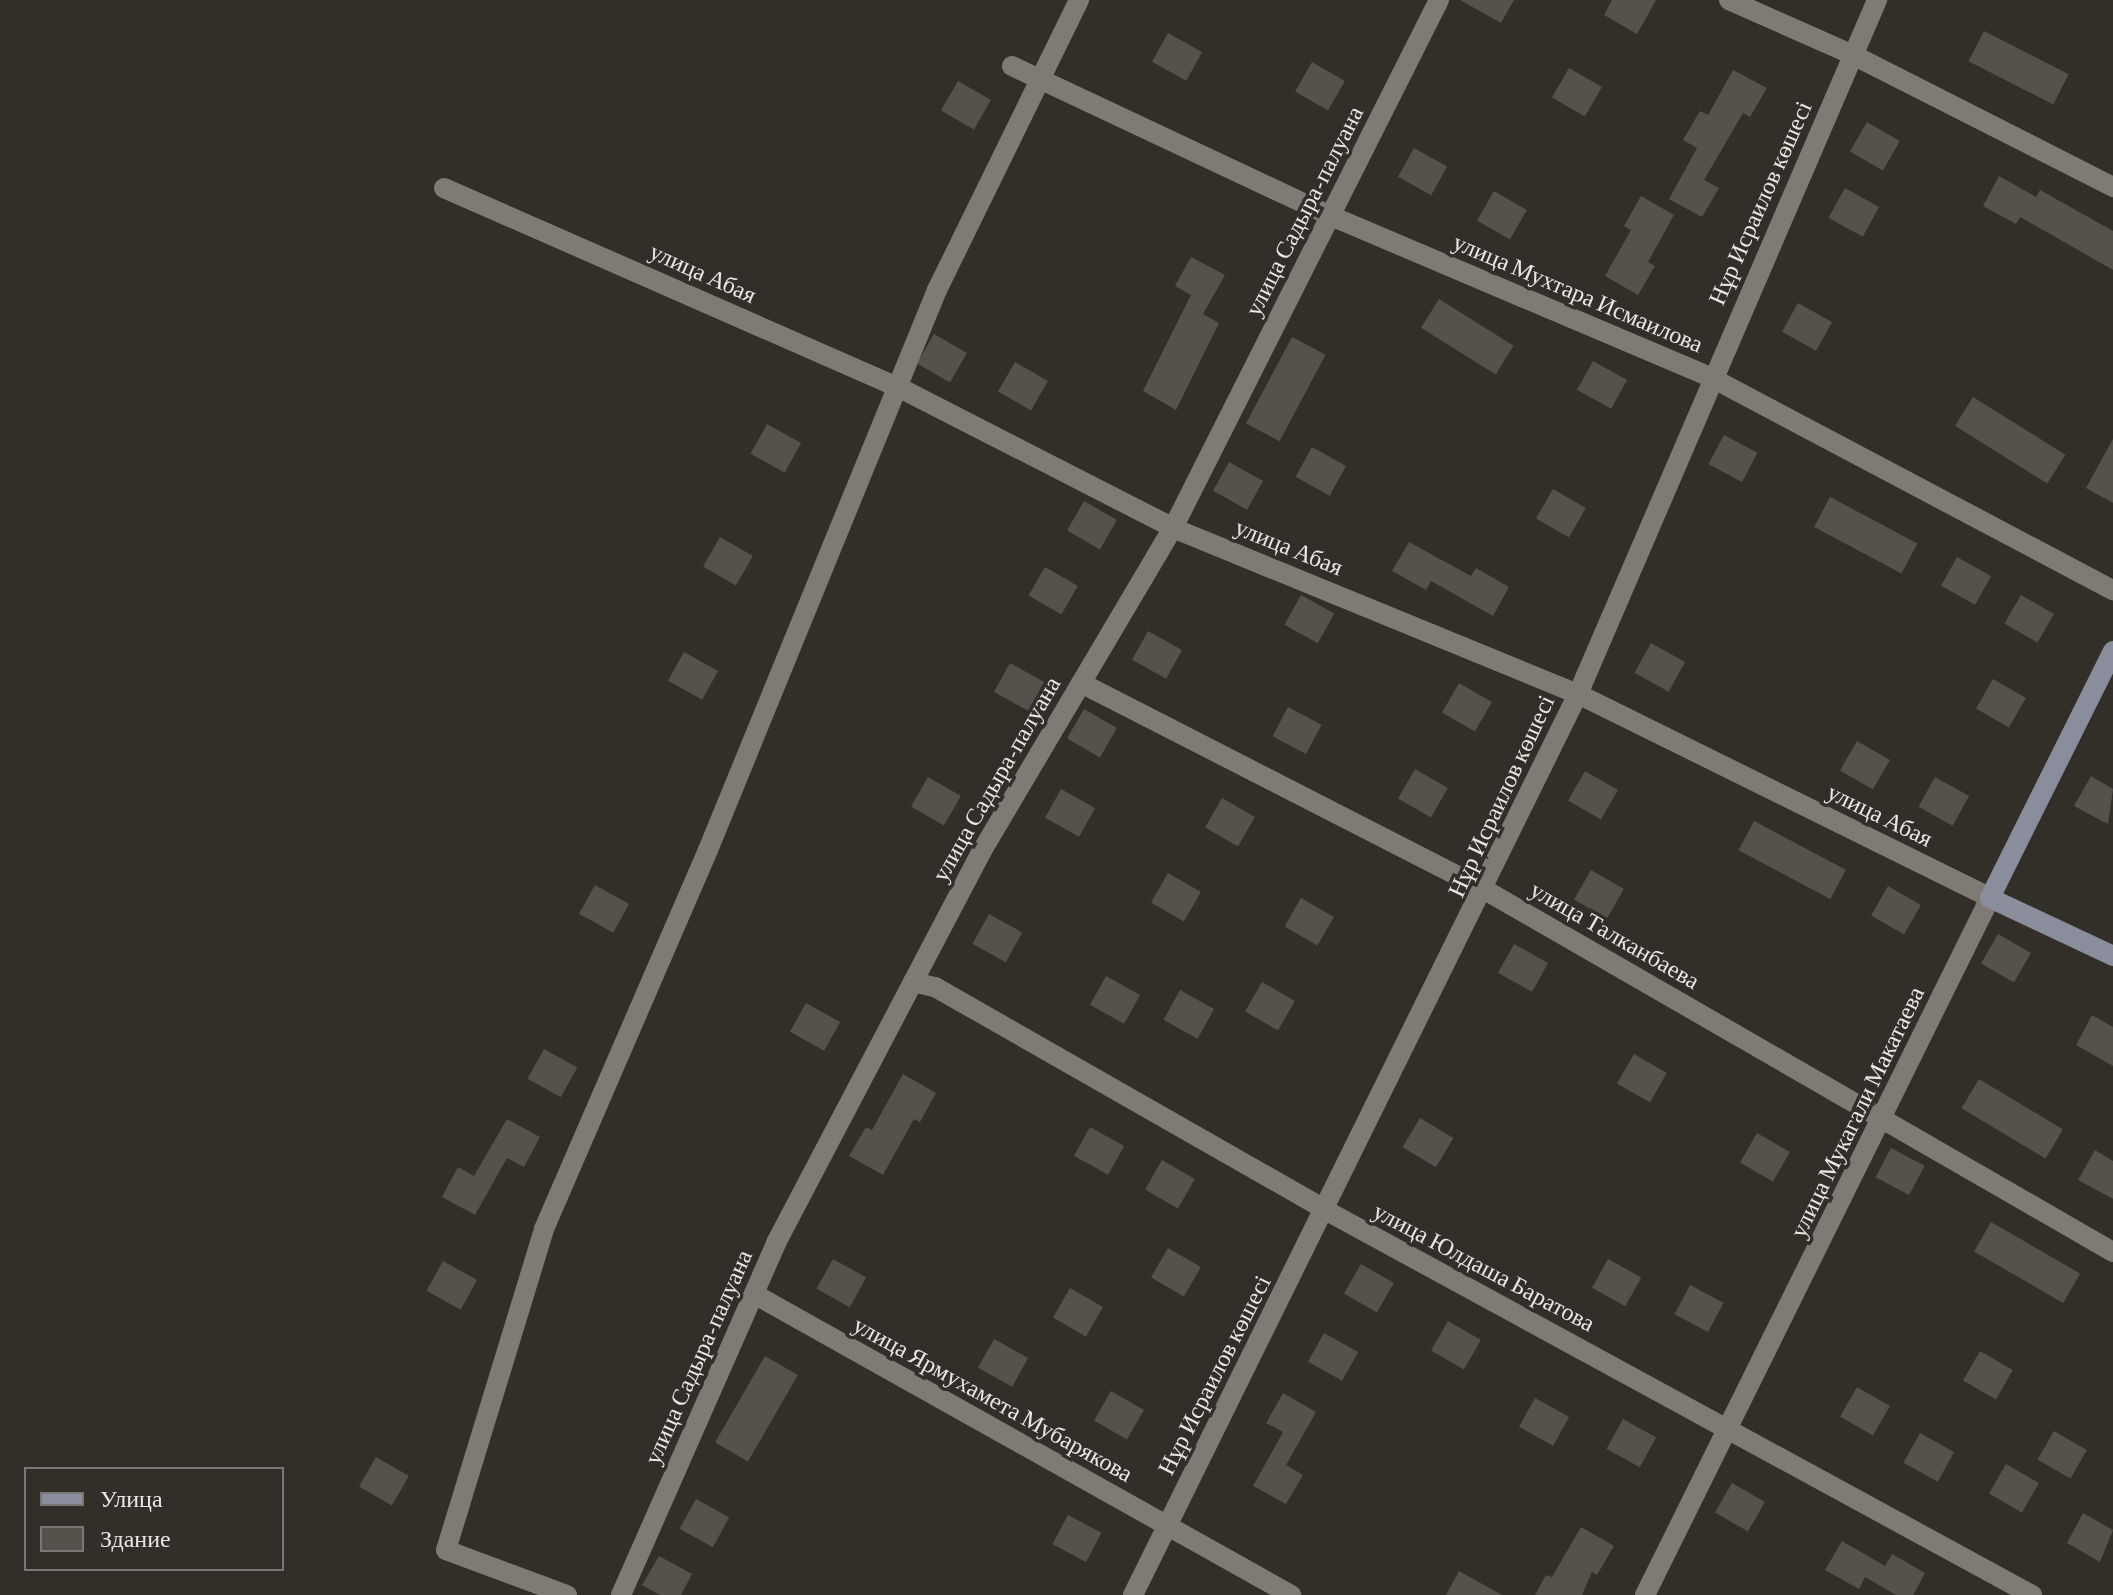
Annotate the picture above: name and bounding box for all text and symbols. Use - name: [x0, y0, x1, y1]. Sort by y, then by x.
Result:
- street label: Нұр Исраилов көшесі: [1702, 97, 1818, 309]
- street label: улица Садыра-палуана: [1239, 101, 1369, 321]
- street label: улица Мухтара Исмаилова: [1449, 227, 1707, 359]
- street label: улица Абая: [645, 237, 761, 309]
- street label: улица Абая: [1231, 512, 1347, 582]
- street label: улица Садыра-палуана: [926, 671, 1066, 887]
- street label: Нұр Исраилов көшесі: [1441, 690, 1561, 902]
- street label: улица Абая: [1823, 777, 1937, 853]
- street label: улица Талканбаева: [1525, 875, 1705, 995]
- street label: улица Мукагали Макатаева: [1784, 982, 1930, 1242]
- street label: улица Юлдаша Баратова: [1368, 1196, 1600, 1338]
- street label: улица Садыра-палуана: [638, 1245, 758, 1469]
- street label: Нұр Исраилов көшесі: [1151, 1271, 1277, 1479]
- street label: улица Ярмухамета Мубарякова: [848, 1310, 1138, 1488]
- legend: [24, 1467, 284, 1571]
- text: Улица: [100, 1485, 163, 1512]
- text: Здание: [100, 1525, 171, 1552]

